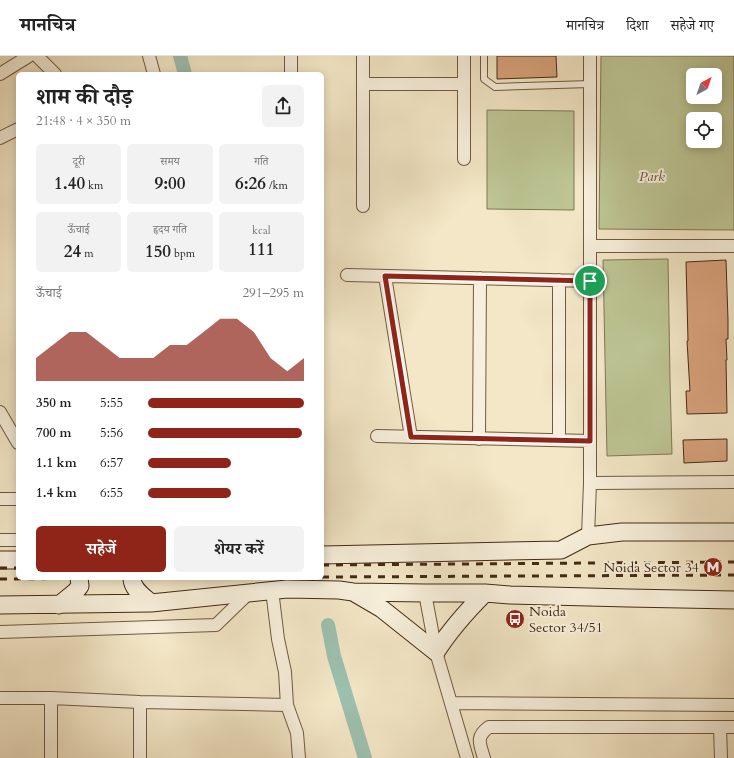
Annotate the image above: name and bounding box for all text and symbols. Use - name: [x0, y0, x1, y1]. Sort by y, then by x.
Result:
- text: मानचित्र: [20, 12, 75, 38]
- text: मानचित्र: [566, 16, 604, 35]
- text: दिशा: [626, 16, 648, 35]
- text: सहेजे गए: [670, 16, 714, 35]
- north arrow: [686, 68, 722, 104]
- map controls: [686, 68, 722, 148]
- text: शाम की दौड़: [36, 82, 133, 112]
- button: share: [262, 85, 304, 127]
- text: 21:48 · 4 × 350 m: [36, 112, 131, 130]
- button: locate: [686, 112, 722, 148]
- text: दूरी: [73, 154, 85, 169]
- text: समय: [160, 154, 180, 169]
- text: गति: [254, 154, 269, 169]
- park label: Park: [639, 167, 665, 186]
- text: 1.40: [54, 172, 85, 195]
- text: 9:00: [154, 172, 186, 195]
- text: 6:26: [235, 172, 266, 195]
- text: km: [85, 178, 103, 193]
- text: /km: [266, 178, 288, 193]
- text: ऊँचाई: [68, 222, 90, 237]
- text: हृदय गति: [153, 222, 187, 237]
- text: kcal: [252, 223, 271, 238]
- text: 111: [248, 238, 274, 261]
- text: 24: [64, 240, 81, 263]
- text: 150: [145, 240, 171, 263]
- text: m: [81, 246, 94, 261]
- text: bpm: [171, 246, 195, 261]
- pin: [573, 264, 607, 298]
- icon: arrive: [579, 270, 601, 292]
- text: ऊँचाई: [36, 284, 62, 302]
- text: 291–295 m: [242, 284, 304, 302]
- text: 350 m: [36, 394, 71, 412]
- text: 5:55: [100, 394, 123, 412]
- text: 700 m: [36, 424, 71, 442]
- text: 5:56: [100, 424, 123, 442]
- text: 1.1 km: [36, 454, 77, 472]
- text: 6:57: [100, 454, 123, 472]
- text: 1.4 km: [36, 484, 77, 502]
- text: 6:55: [100, 484, 123, 502]
- button: सहेजें: [36, 526, 166, 572]
- button: शेयर करें: [174, 526, 304, 572]
- metro station icon: Noida Sector 34: [702, 556, 724, 578]
- place label: Noida Sector 34: [603, 558, 699, 577]
- place label: Noida Sector 34/51: [529, 602, 603, 637]
- bus stop icon: Noida Sector 34/51: [504, 608, 526, 630]

